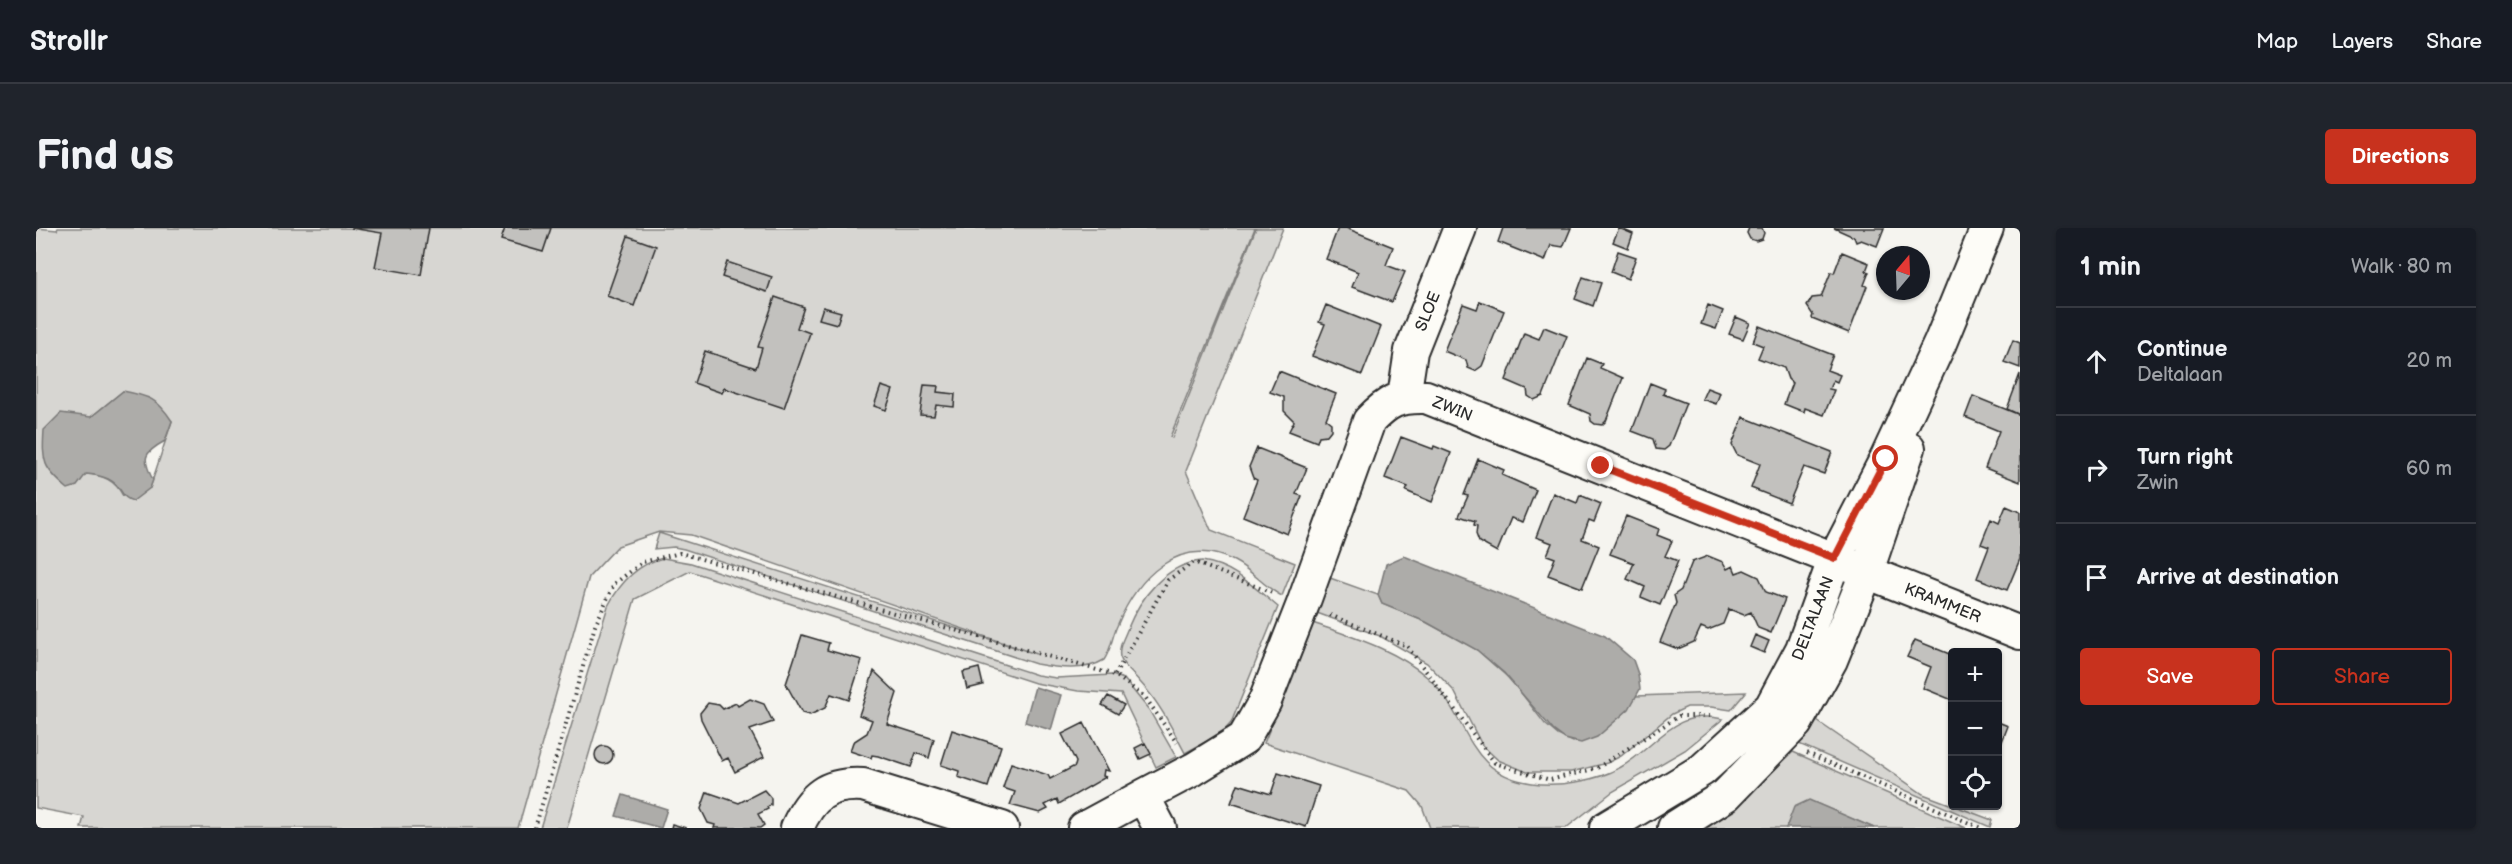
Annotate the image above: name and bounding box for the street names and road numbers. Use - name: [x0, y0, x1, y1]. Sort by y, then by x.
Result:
- street label: SLOE: [1412, 289, 1445, 334]
- street label: ZWIN: [1429, 392, 1475, 426]
- street label: DELTALAAN: [1789, 574, 1838, 663]
- street label: KRAMMER: [1901, 579, 1984, 627]

